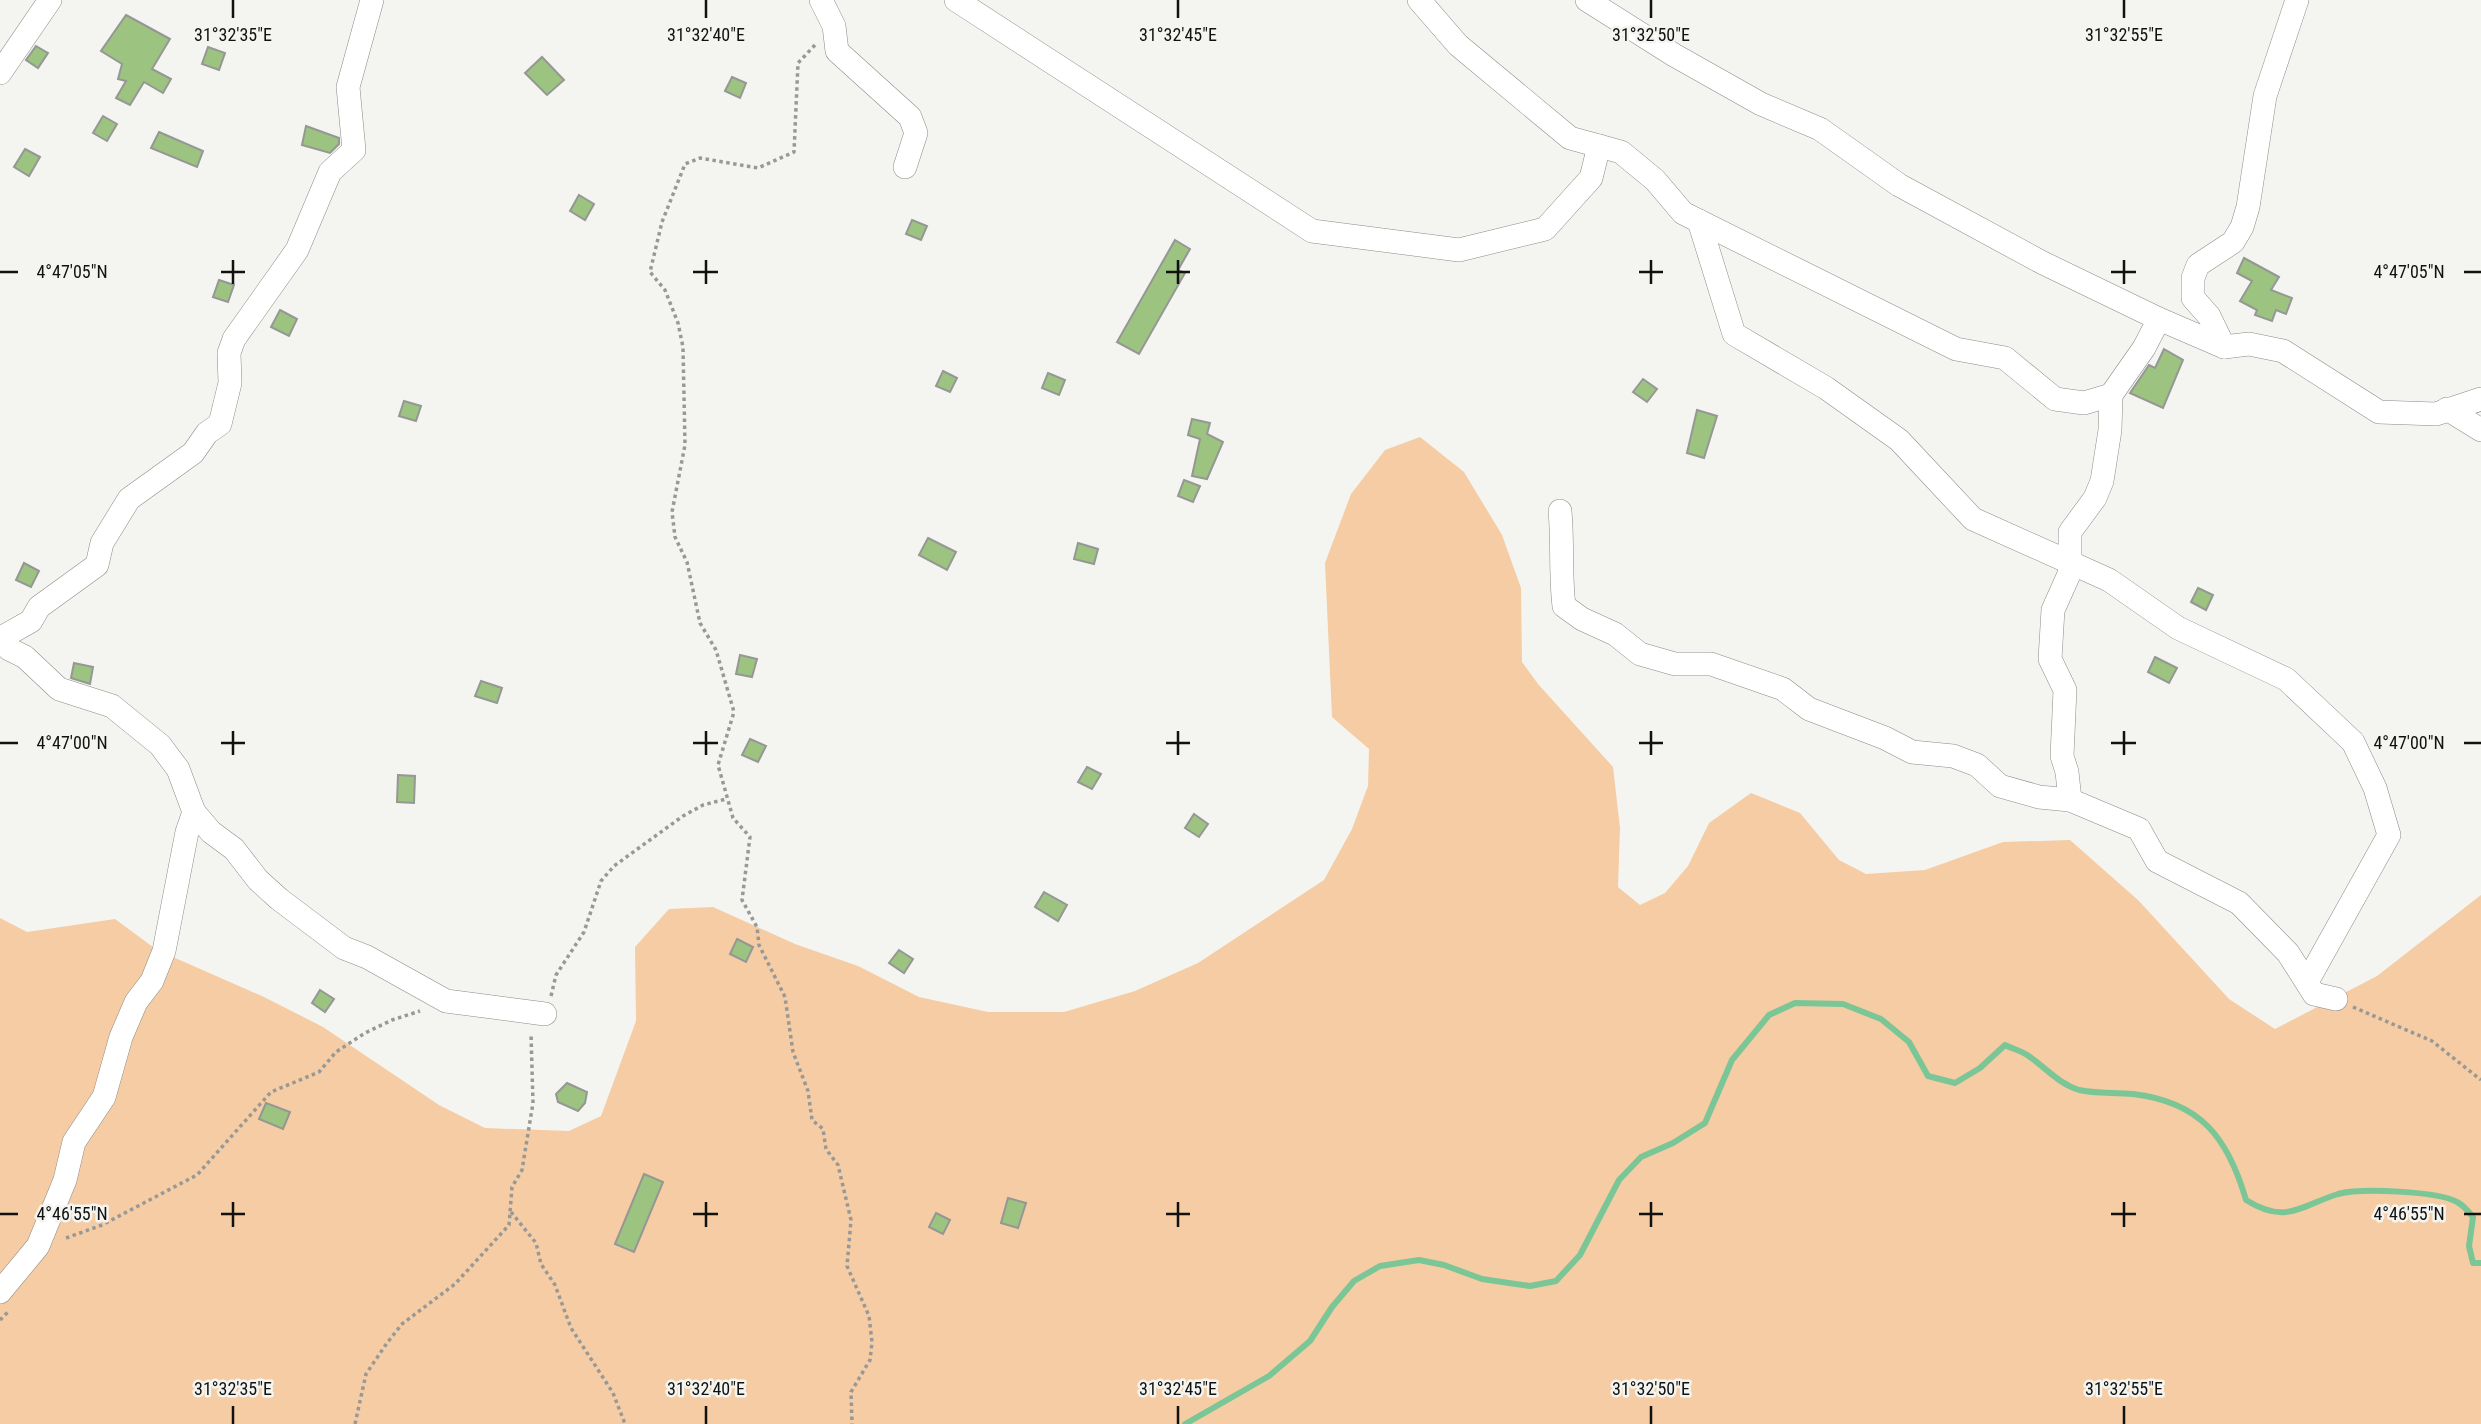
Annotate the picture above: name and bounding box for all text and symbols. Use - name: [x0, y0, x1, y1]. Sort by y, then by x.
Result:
- text: 31°32'35"E: [194, 24, 272, 45]
- text: 31°32'40"E: [667, 24, 745, 45]
- text: 31°32'45"E: [1139, 24, 1217, 45]
- text: 31°32'50"E: [1612, 24, 1690, 45]
- text: 31°32'55"E: [2085, 24, 2163, 45]
- text: 4°47'05"N: [36, 261, 108, 282]
- text: 4°47'05"N: [2373, 261, 2445, 282]
- text: 4°47'00"N: [36, 732, 108, 753]
- text: 4°47'00"N: [2373, 732, 2445, 753]
- text: 4°46'55"N: [36, 1203, 108, 1224]
- text: 4°46'55"N: [2373, 1203, 2445, 1224]
- text: 31°32'35"E: [194, 1378, 272, 1399]
- text: 31°32'40"E: [667, 1378, 745, 1399]
- text: 31°32'45"E: [1139, 1378, 1217, 1399]
- text: 31°32'50"E: [1612, 1378, 1690, 1399]
- text: 31°32'55"E: [2085, 1378, 2163, 1399]

